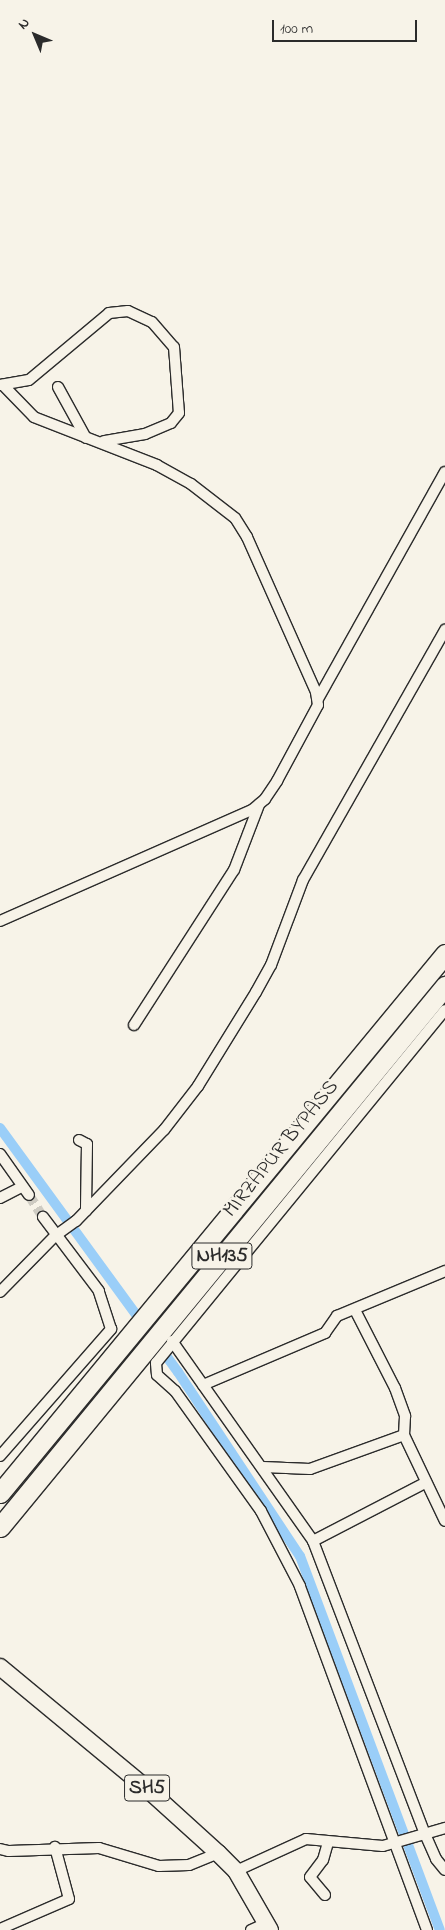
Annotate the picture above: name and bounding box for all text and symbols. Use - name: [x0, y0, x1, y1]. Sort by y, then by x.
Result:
- north arrow: [10, 10, 60, 60]
- scale bar: [275, 10, 420, 42]
- text: N: [13, 13, 35, 35]
- text: 100 m: [280, 18, 313, 40]
- street label: MIRZAPUR BYPASS: [218, 1075, 344, 1223]
- road number: NH135: [191, 1238, 253, 1274]
- road number: SH5: [123, 1770, 171, 1806]

